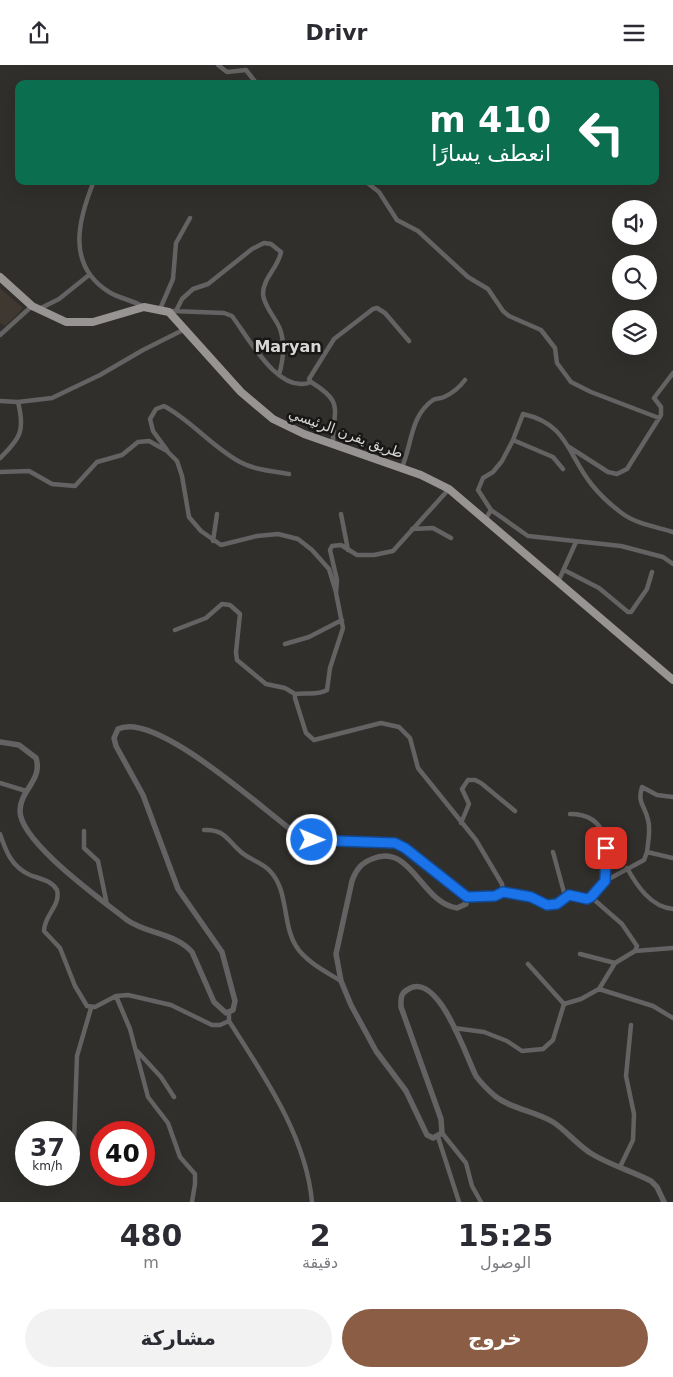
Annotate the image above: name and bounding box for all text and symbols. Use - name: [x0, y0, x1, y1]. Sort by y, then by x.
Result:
- icon: share: [25, 19, 53, 47]
- icon: menu: [620, 19, 648, 47]
- text: Drivr: [306, 20, 367, 45]
- text: 410 m: [429, 100, 551, 140]
- icon: left: [569, 100, 634, 165]
- text: انعطف يسارًا: [431, 141, 551, 166]
- map controls: [612, 200, 657, 355]
- button: sound: [612, 200, 657, 245]
- button: search: [612, 255, 657, 300]
- button: layers: [612, 310, 657, 355]
- district label: Maryan: [254, 337, 322, 356]
- street label: طريق يفرن الرئيسي: [286, 405, 405, 462]
- position arrow: [285, 813, 337, 865]
- pin: [585, 827, 627, 869]
- icon: arrive: [592, 834, 620, 862]
- speed limit sign: 40: [90, 1121, 155, 1186]
- text: 37: [30, 1133, 65, 1162]
- text: km/h: [32, 1159, 63, 1173]
- text: 480: [120, 1218, 182, 1253]
- text: 2: [310, 1218, 331, 1253]
- text: 15:25: [458, 1218, 553, 1253]
- text: m: [143, 1253, 159, 1272]
- text: دقيقة: [302, 1253, 338, 1272]
- text: الوصول: [480, 1253, 531, 1272]
- button: مشاركة: [25, 1309, 332, 1367]
- button: خروج: [342, 1309, 648, 1367]

